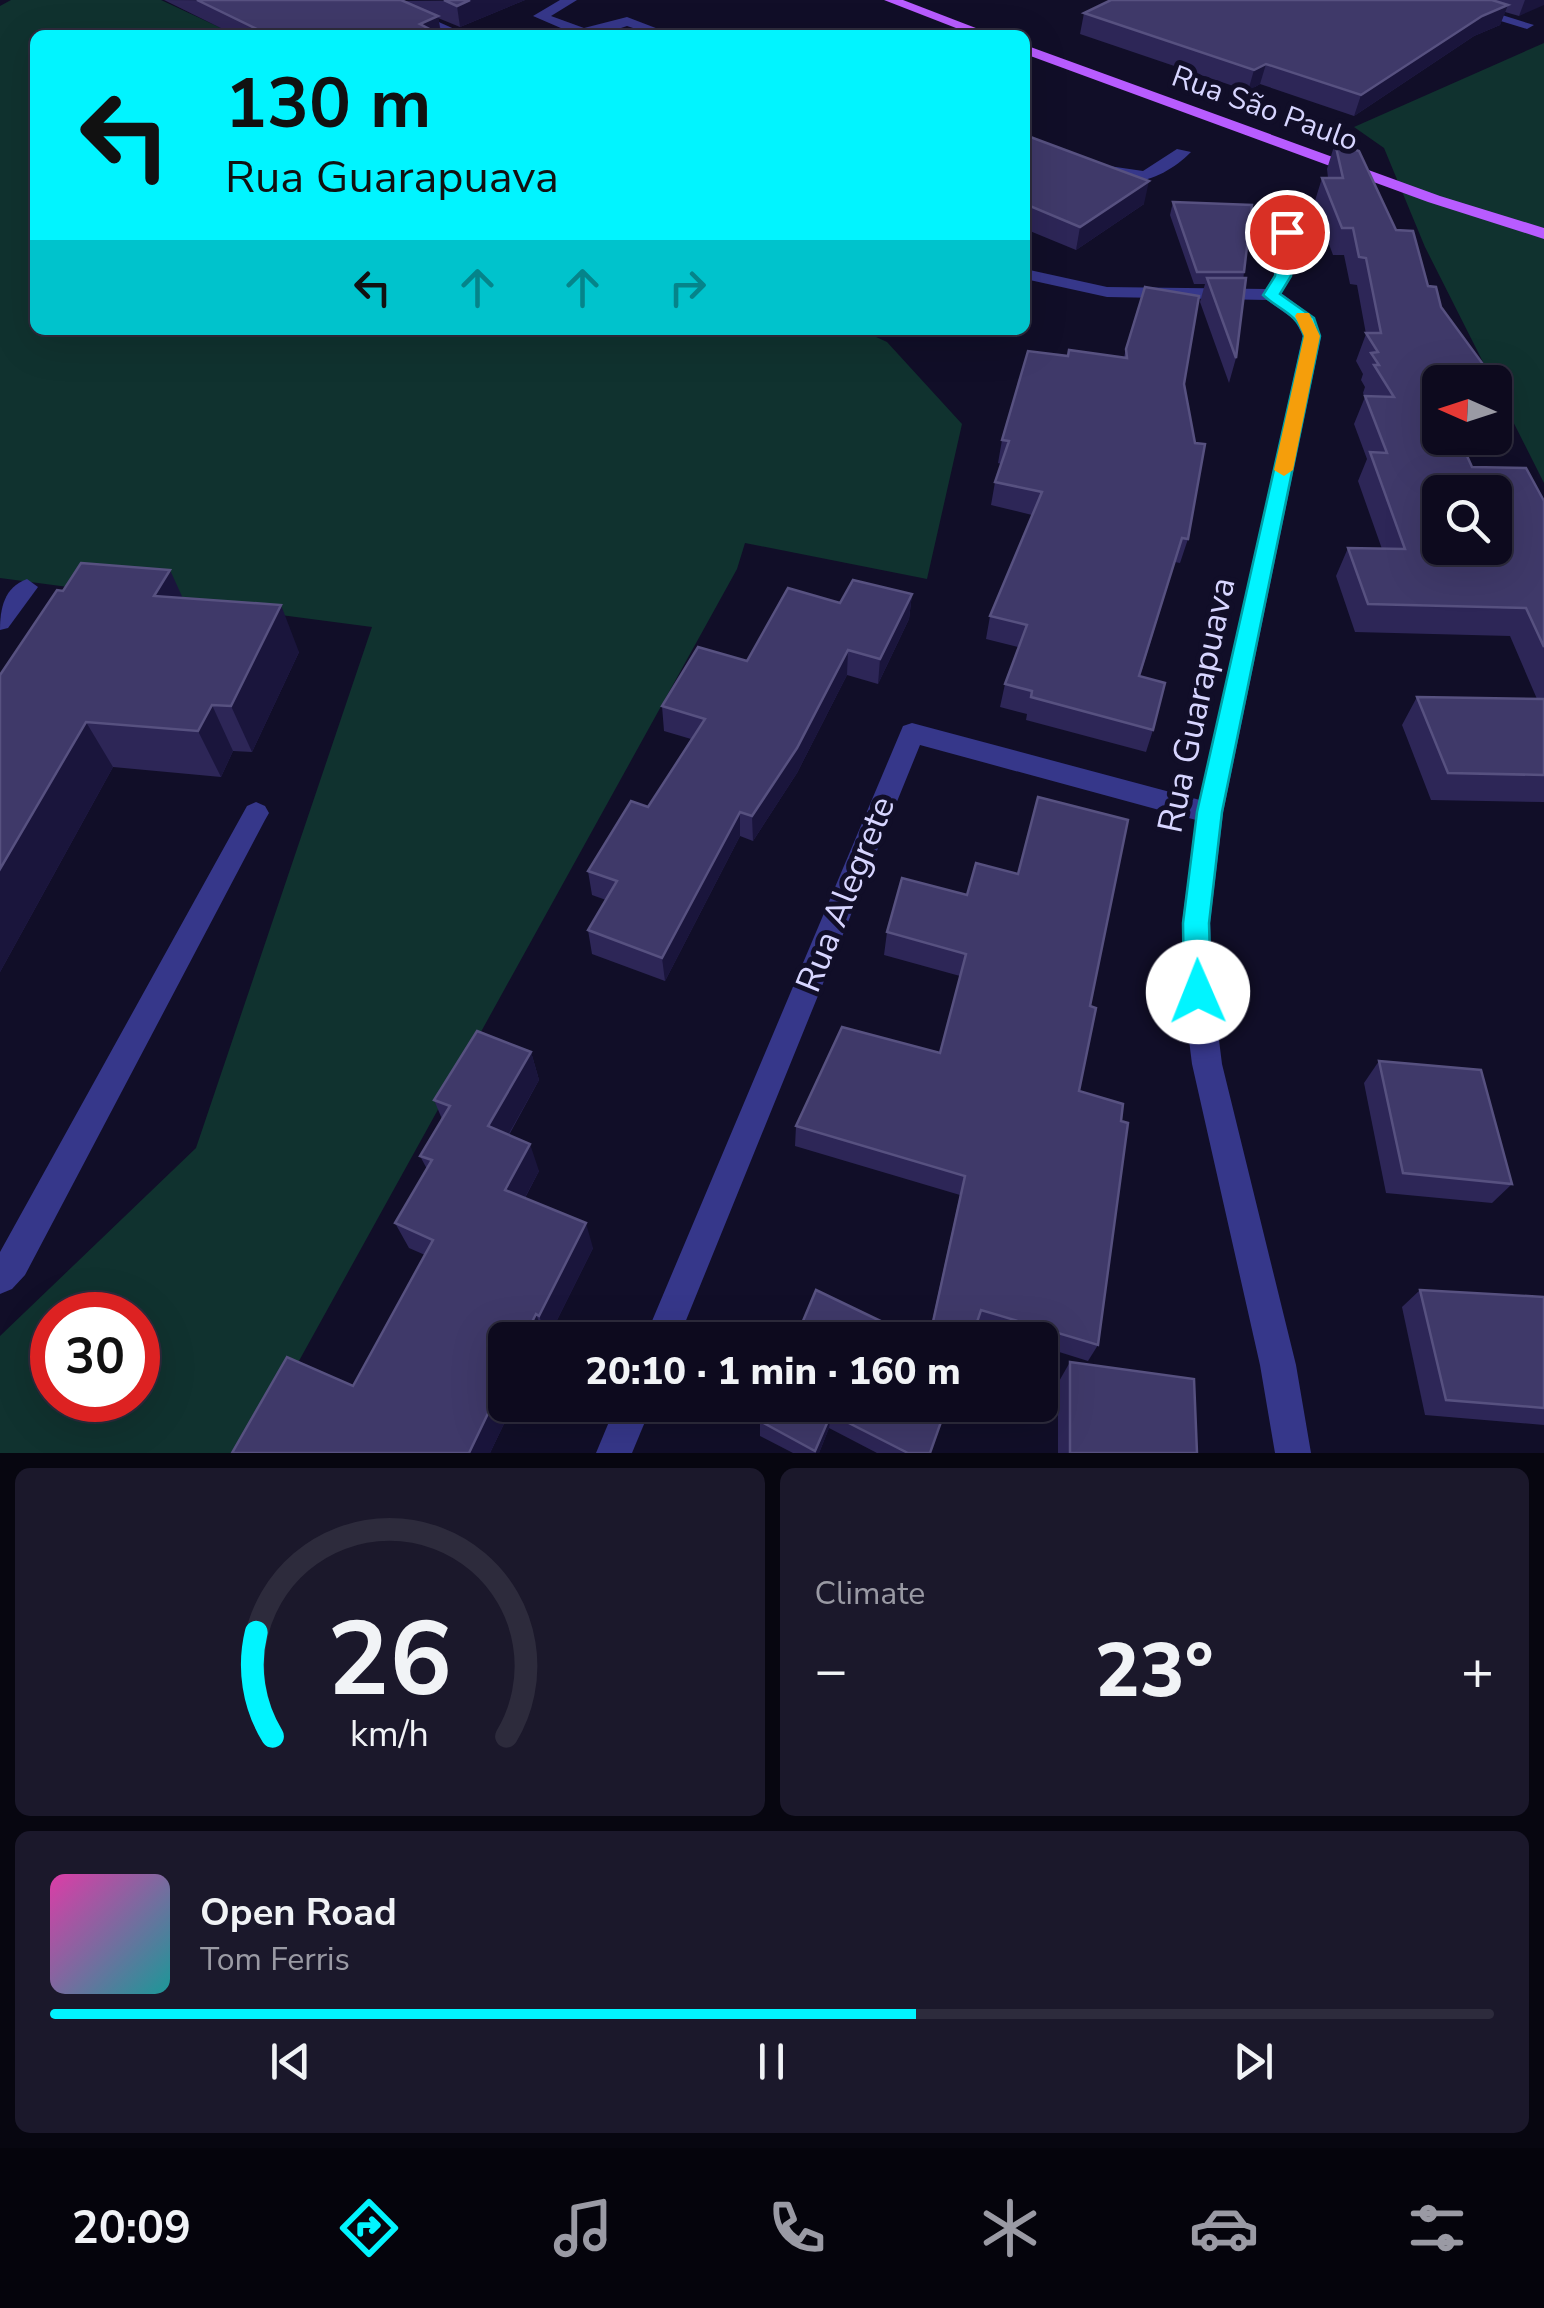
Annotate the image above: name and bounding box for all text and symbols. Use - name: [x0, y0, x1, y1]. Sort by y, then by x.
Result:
- text: 130 m: [225, 56, 431, 152]
- street label: Rua São Paulo: [1166, 56, 1364, 161]
- icon: left: [60, 70, 190, 200]
- text: Rua Guarapuava: [225, 147, 559, 208]
- pin: [1245, 190, 1330, 275]
- icon: arrive: [1260, 205, 1315, 260]
- icon: left: [345, 260, 400, 315]
- icon: ahead: [450, 260, 505, 315]
- icon: ahead: [555, 260, 610, 315]
- icon: right: [660, 260, 715, 315]
- north arrow: [1422, 365, 1512, 455]
- map controls: [1422, 365, 1512, 565]
- button: search: [1422, 475, 1512, 565]
- street label: Rua Guarapuava: [1147, 573, 1246, 837]
- street label: Rua Alegrete: [785, 789, 906, 999]
- position arrow: [1146, 940, 1250, 1044]
- speed limit sign: 30: [30, 1292, 160, 1422]
- text: 20:10 · 1 min · 160 m: [585, 1346, 961, 1397]
- text: Climate: [815, 1572, 925, 1615]
- text: 26: [327, 1589, 452, 1731]
- text: 23°: [1095, 1620, 1214, 1722]
- text: −: [815, 1633, 848, 1708]
- text: +: [1461, 1633, 1494, 1708]
- text: km/h: [350, 1710, 429, 1759]
- text: Open Road: [200, 1887, 397, 1938]
- text: Tom Ferris: [200, 1938, 350, 1981]
- icon: previous: [263, 2034, 318, 2089]
- icon: pause: [744, 2034, 799, 2089]
- icon: next: [1226, 2034, 1281, 2089]
- icon: directions: [334, 2193, 404, 2263]
- icon: music: [548, 2193, 618, 2263]
- icon: phone: [762, 2193, 832, 2263]
- icon: climate: [975, 2193, 1045, 2263]
- icon: car: [1189, 2193, 1259, 2263]
- icon: filters: [1402, 2193, 1472, 2263]
- text: 20:09: [72, 2198, 191, 2259]

